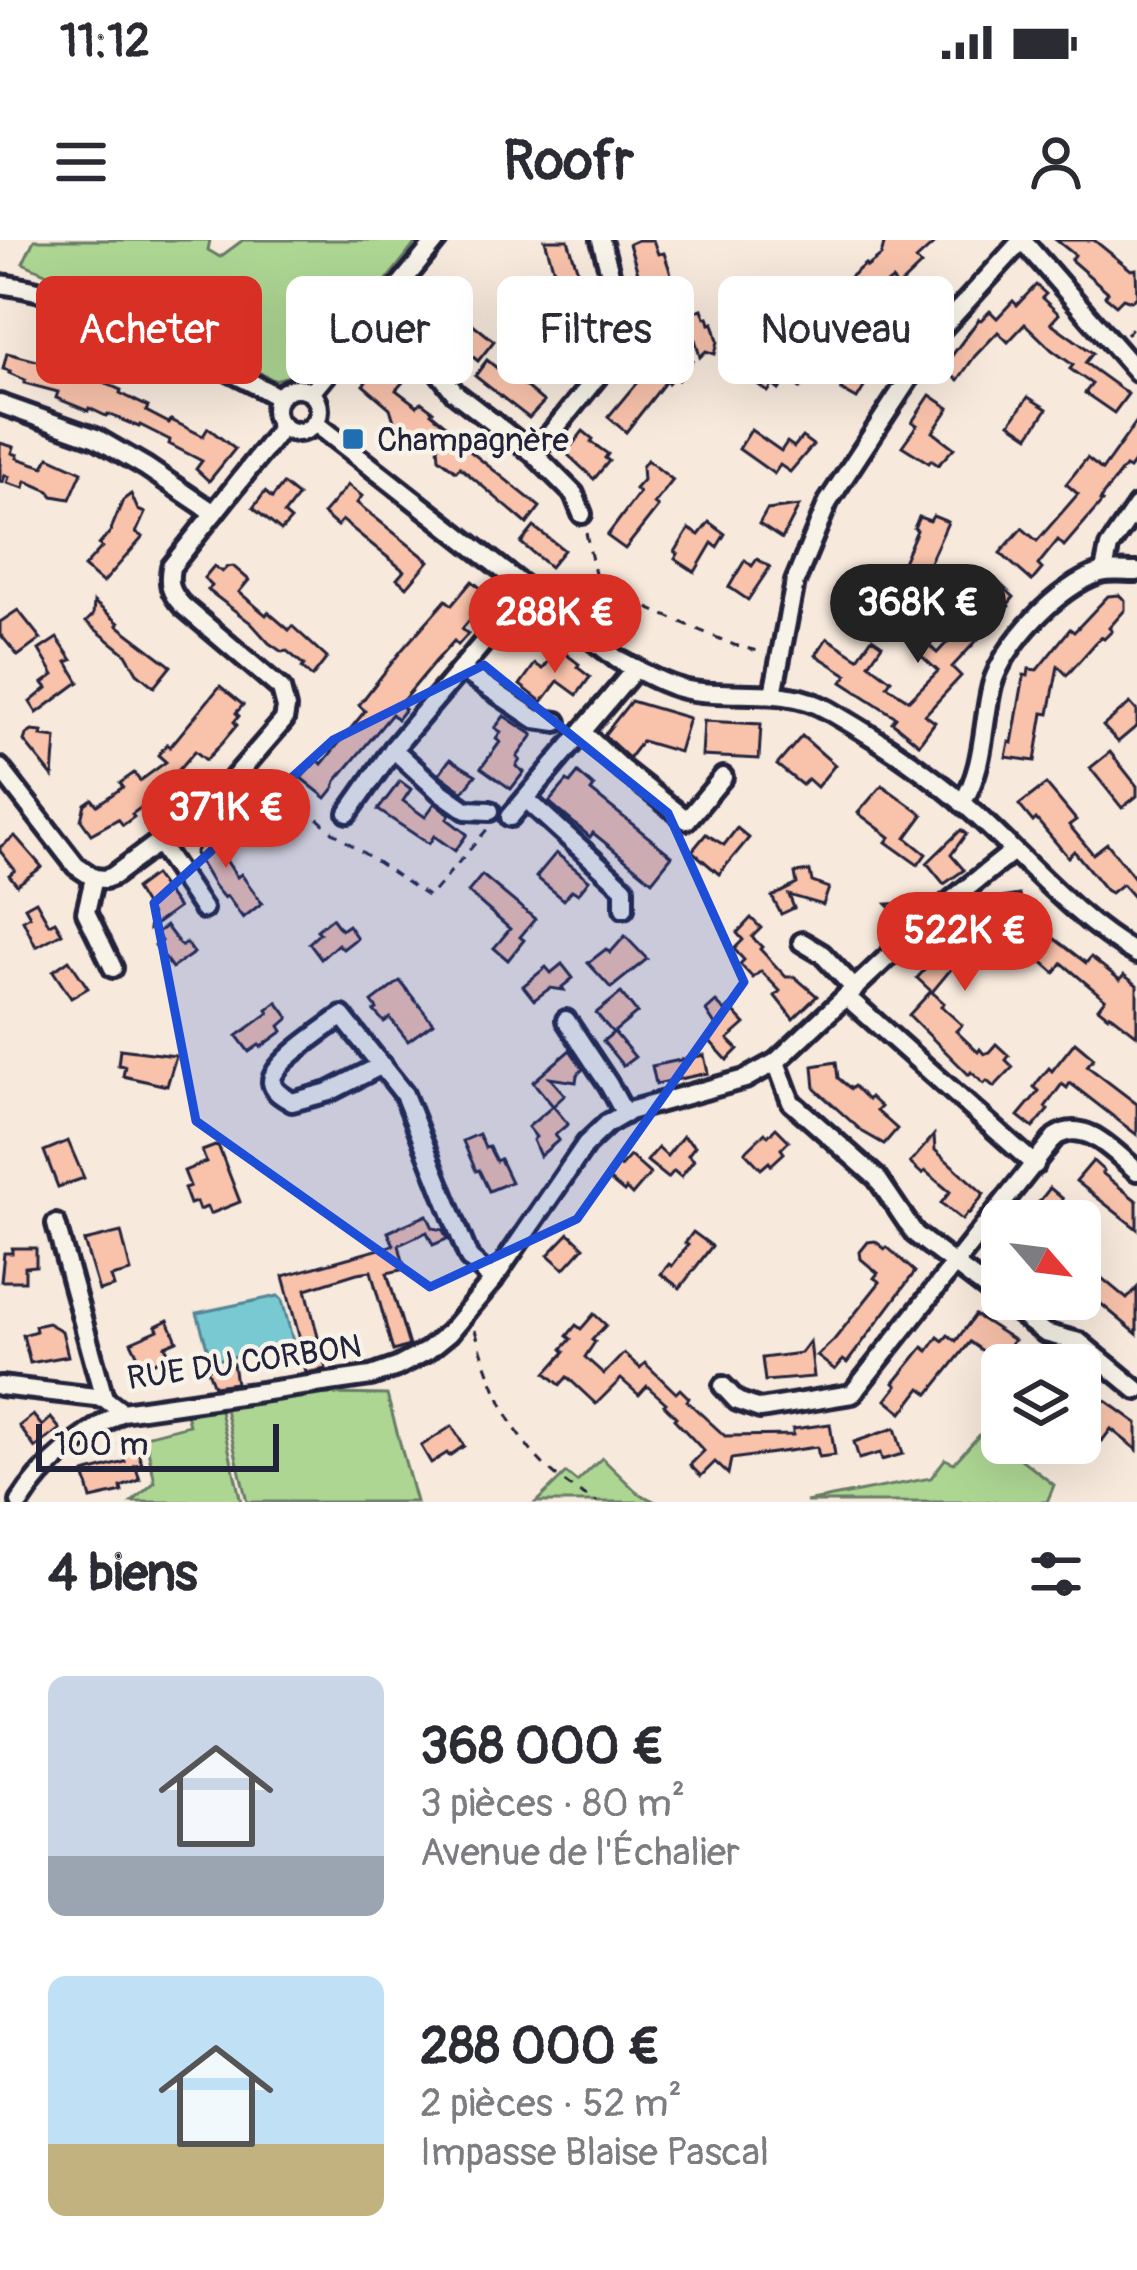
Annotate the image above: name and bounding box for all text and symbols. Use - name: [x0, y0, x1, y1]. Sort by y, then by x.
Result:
- text: 11:12: [60, 14, 150, 70]
- text: Roofr: [503, 128, 634, 196]
- icon: menu: [48, 129, 114, 195]
- icon: person: [1023, 129, 1089, 195]
- chip: Acheter: [36, 276, 262, 384]
- chip: Louer: [286, 276, 473, 384]
- chip: Filtres: [497, 276, 694, 384]
- chip: Nouveau: [718, 276, 954, 384]
- place label: Champagnère: [377, 420, 569, 461]
- marker: Champagnère: [340, 426, 366, 452]
- pin: 368K €: [820, 564, 1016, 666]
- pin: 288K €: [457, 574, 653, 676]
- text: 368K €: [857, 578, 979, 627]
- text: 288K €: [496, 588, 614, 637]
- pin: 371K €: [128, 769, 324, 871]
- text: 371K €: [168, 783, 284, 832]
- pin: 522K €: [867, 892, 1063, 994]
- text: 522K €: [904, 906, 1026, 955]
- north arrow: [981, 1200, 1101, 1320]
- map controls: [981, 1200, 1101, 1464]
- street label: RUE DU CORBON: [124, 1326, 364, 1399]
- button: layers: [981, 1344, 1101, 1464]
- scale bar: [36, 1418, 279, 1471]
- text: 100 m: [54, 1424, 148, 1465]
- icon: filters: [1023, 1541, 1089, 1607]
- text: 4 biens: [48, 1542, 198, 1606]
- text: 368 000 €: [420, 1715, 664, 1779]
- icon: home: [144, 1724, 288, 1868]
- text: 3 pièces · 80 m²: [420, 1779, 685, 1828]
- text: Avenue de l'Échalier: [420, 1828, 740, 1877]
- text: 288 000 €: [420, 2015, 660, 2079]
- icon: home: [144, 2024, 288, 2168]
- text: 2 pièces · 52 m²: [420, 2079, 682, 2128]
- text: Impasse Blaise Pascal: [420, 2128, 769, 2177]

